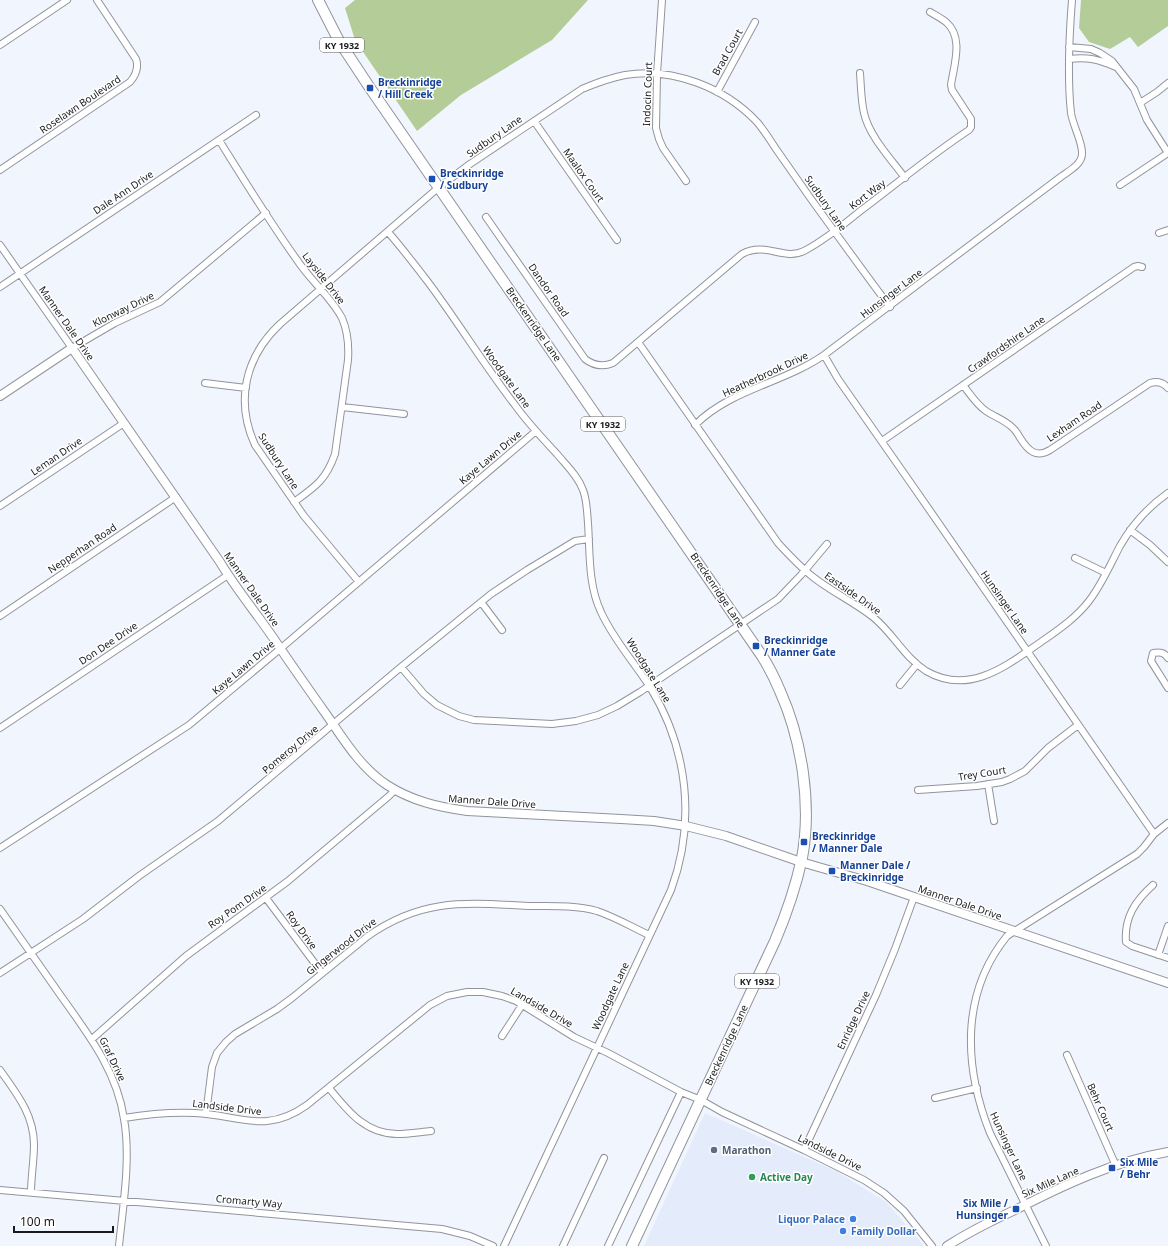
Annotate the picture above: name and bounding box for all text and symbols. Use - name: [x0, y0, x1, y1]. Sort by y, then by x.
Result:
- street label: Brad Court: [708, 26, 746, 78]
- road number: KY 1932: [320, 38, 364, 52]
- street label: Indocin Court: [639, 61, 655, 126]
- street label: Roselawn Boulevard: [37, 72, 123, 136]
- place label: Breckinridge / Hill Creek: [378, 75, 442, 101]
- marker: Breckinridge / Hill Creek: [365, 83, 375, 93]
- street label: Sudbury Lane: [464, 112, 525, 160]
- street label: Maalox Court: [560, 145, 608, 205]
- street label: Dale Ann Drive: [90, 166, 156, 217]
- place label: Breckinridge / Sudbury: [440, 166, 504, 192]
- street label: Sudbury Lane: [802, 173, 850, 234]
- marker: Breckinridge / Sudbury: [427, 174, 437, 184]
- street label: Kort Way: [846, 175, 889, 212]
- street label: Layside Drive: [299, 249, 349, 307]
- street label: Dandor Road: [525, 261, 573, 319]
- street label: Hunsinger Lane: [857, 265, 925, 321]
- street label: Manner Dale Drive: [36, 283, 98, 363]
- street label: Breckenridge Lane: [503, 284, 565, 364]
- street label: Klonway Drive: [90, 288, 156, 330]
- street label: Crawfordshire Lane: [964, 312, 1048, 376]
- street label: Woodgate Lane: [480, 343, 535, 411]
- street label: Heatherbrook Drive: [720, 348, 810, 400]
- street label: Lexham Road: [1044, 397, 1104, 445]
- road number: KY 1932: [581, 417, 625, 431]
- street label: Kaye Lawn Drive: [456, 427, 524, 487]
- street label: Sudbury Lane: [256, 430, 303, 492]
- street label: Leman Drive: [27, 433, 85, 478]
- street label: Nepperhan Road: [45, 520, 119, 576]
- street label: Manner Dale Drive: [221, 549, 283, 629]
- street label: Breckenridge Lane: [688, 550, 749, 631]
- street label: Hunsinger Lane: [978, 567, 1032, 637]
- street label: Eastside Drive: [822, 568, 884, 618]
- street label: Don Dee Drive: [76, 618, 140, 668]
- place label: Breckinridge / Manner Gate: [764, 633, 836, 659]
- street label: Woodgate Lane: [624, 635, 675, 705]
- street label: Kaye Lawn Drive: [209, 637, 277, 697]
- marker: Breckinridge / Manner Gate: [751, 641, 761, 651]
- street label: Pomeroy Drive: [259, 721, 321, 777]
- street label: Trey Court: [957, 762, 1007, 784]
- street label: Manner Dale Drive: [448, 791, 537, 811]
- place label: Breckinridge / Manner Dale: [812, 829, 882, 855]
- marker: Breckinridge / Manner Dale: [799, 837, 809, 847]
- place label: Manner Dale / Breckinridge: [840, 858, 911, 884]
- marker: Manner Dale / Breckinridge: [827, 866, 837, 876]
- street label: Roy Pom Drive: [205, 880, 269, 931]
- street label: Manner Dale Drive: [916, 881, 1004, 923]
- street label: Roy Drive: [283, 908, 321, 952]
- street label: Gingerwood Drive: [303, 914, 379, 978]
- street label: Woodgate Lane: [588, 959, 632, 1032]
- road number: KY 1932: [735, 974, 779, 988]
- street label: Landside Drive: [508, 984, 576, 1031]
- street label: Enridge Drive: [833, 988, 873, 1052]
- street label: Breckenridge Lane: [701, 1002, 751, 1088]
- street label: Graf Drive: [96, 1035, 130, 1084]
- street label: Behr Court: [1084, 1081, 1118, 1134]
- street label: Landside Drive: [192, 1096, 263, 1118]
- street label: Hunsinger Lane: [987, 1109, 1031, 1183]
- street label: Landside Drive: [796, 1130, 865, 1174]
- place label: Marathon: [722, 1143, 771, 1157]
- marker: Marathon: [709, 1145, 719, 1155]
- place label: Six Mile / Behr: [1120, 1155, 1158, 1181]
- street label: Six Mile Lane: [1019, 1163, 1081, 1201]
- marker: Six Mile / Behr: [1107, 1163, 1117, 1173]
- place label: Active Day: [760, 1170, 813, 1184]
- marker: Active Day: [747, 1172, 757, 1182]
- street label: Cromarty Way: [215, 1191, 284, 1211]
- place label: Six Mile / Hunsinger: [956, 1196, 1009, 1222]
- marker: Six Mile / Hunsinger: [1011, 1204, 1021, 1214]
- scale bar: [14, 1208, 113, 1234]
- place label: Liquor Palace: [778, 1212, 845, 1226]
- text: 100 m: [20, 1213, 55, 1230]
- marker: Liquor Palace: [848, 1214, 858, 1224]
- place label: Family Dollar: [851, 1224, 917, 1238]
- marker: Family Dollar: [838, 1226, 848, 1236]

